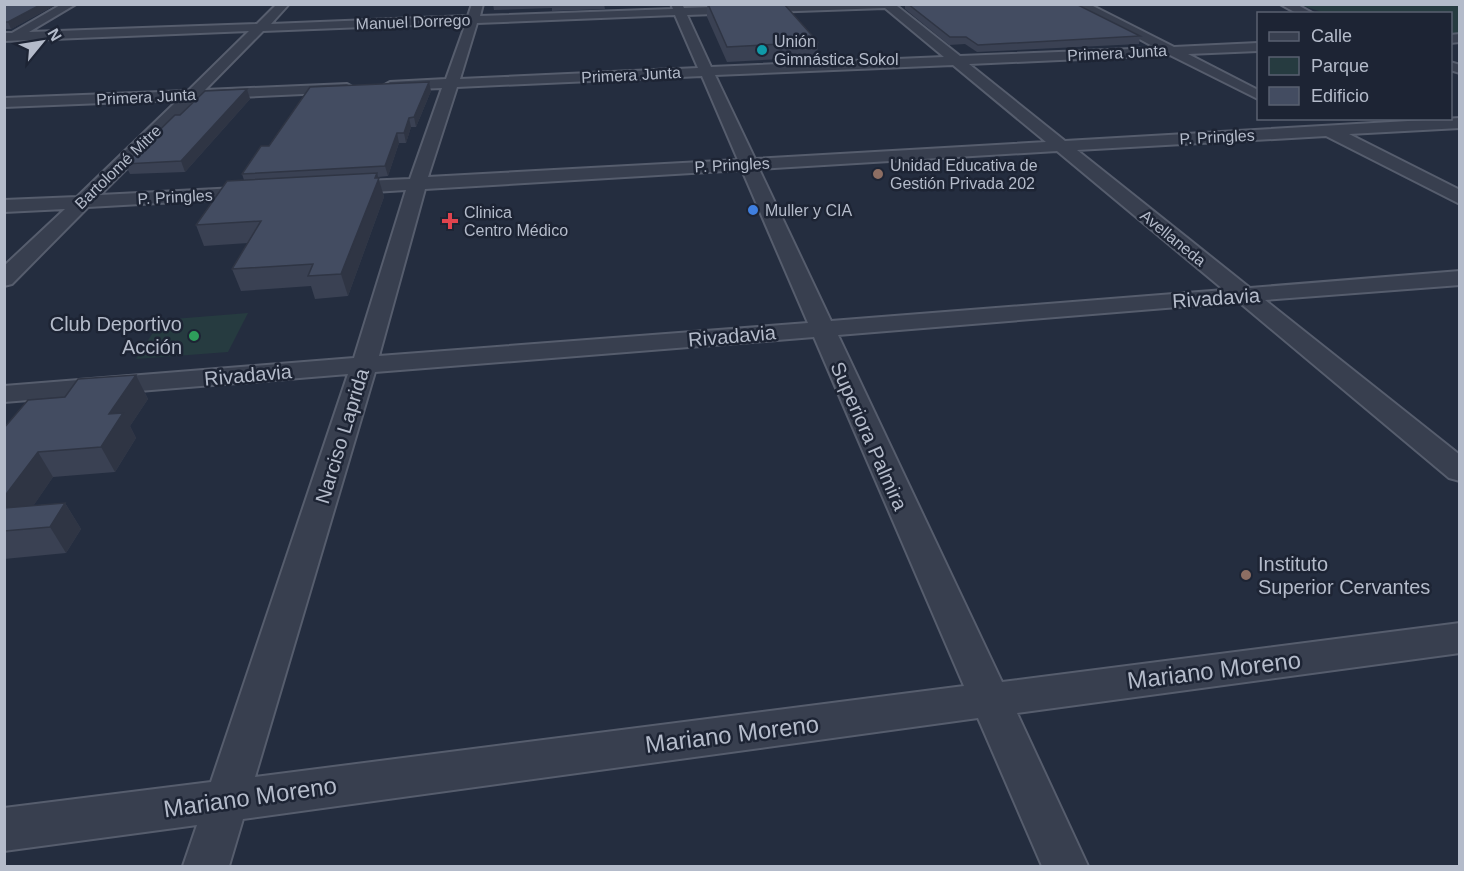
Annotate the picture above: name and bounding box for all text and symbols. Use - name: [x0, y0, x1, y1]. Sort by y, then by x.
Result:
- street label: Manuel Dorrego: [355, 11, 471, 32]
- north arrow: [12, 12, 72, 72]
- legend: [1257, 12, 1452, 120]
- text: N: [44, 25, 65, 44]
- text: Calle: [1311, 26, 1352, 46]
- place label: Unión Gimnástica Sokol: [774, 33, 899, 68]
- street label: Primera Junta: [1067, 42, 1167, 64]
- marker: Unión Gimnástica Sokol: [755, 43, 769, 57]
- text: Parque: [1311, 56, 1369, 76]
- street label: Primera Junta: [581, 64, 681, 86]
- street label: Primera Junta: [96, 86, 196, 108]
- text: Edificio: [1311, 86, 1369, 106]
- street label: Bartolomé Mitre: [71, 122, 165, 212]
- street label: P. Pringles: [1179, 127, 1255, 147]
- street label: P. Pringles: [694, 155, 770, 175]
- place label: Unidad Educativa de Gestión Privada 202: [890, 157, 1038, 192]
- marker: Unidad Educativa de Gestión Privada 202: [871, 167, 885, 181]
- street label: P. Pringles: [137, 187, 213, 207]
- place label: Muller y CIA: [765, 202, 852, 219]
- marker: Muller y CIA: [746, 203, 760, 217]
- place label: Clinica Centro Médico: [464, 204, 568, 239]
- street label: Avellaneda: [1137, 207, 1209, 269]
- marker: Clinica Centro Médico: [441, 212, 459, 230]
- street label: Rivadavia: [1171, 284, 1261, 312]
- place label: Club Deportivo Acción: [50, 313, 182, 358]
- street label: Rivadavia: [687, 321, 778, 351]
- marker: Club Deportivo Acción: [187, 329, 201, 343]
- street label: Superiora Palmira: [826, 358, 912, 514]
- street label: Rivadavia: [203, 360, 294, 390]
- street label: Narciso Laprida: [311, 365, 373, 506]
- place label: Instituto Superior Cervantes: [1258, 553, 1430, 598]
- marker: Instituto Superior Cervantes: [1239, 568, 1253, 582]
- street label: Mariano Moreno: [1126, 646, 1302, 694]
- street label: Mariano Moreno: [644, 710, 820, 758]
- street label: Mariano Moreno: [162, 771, 338, 823]

